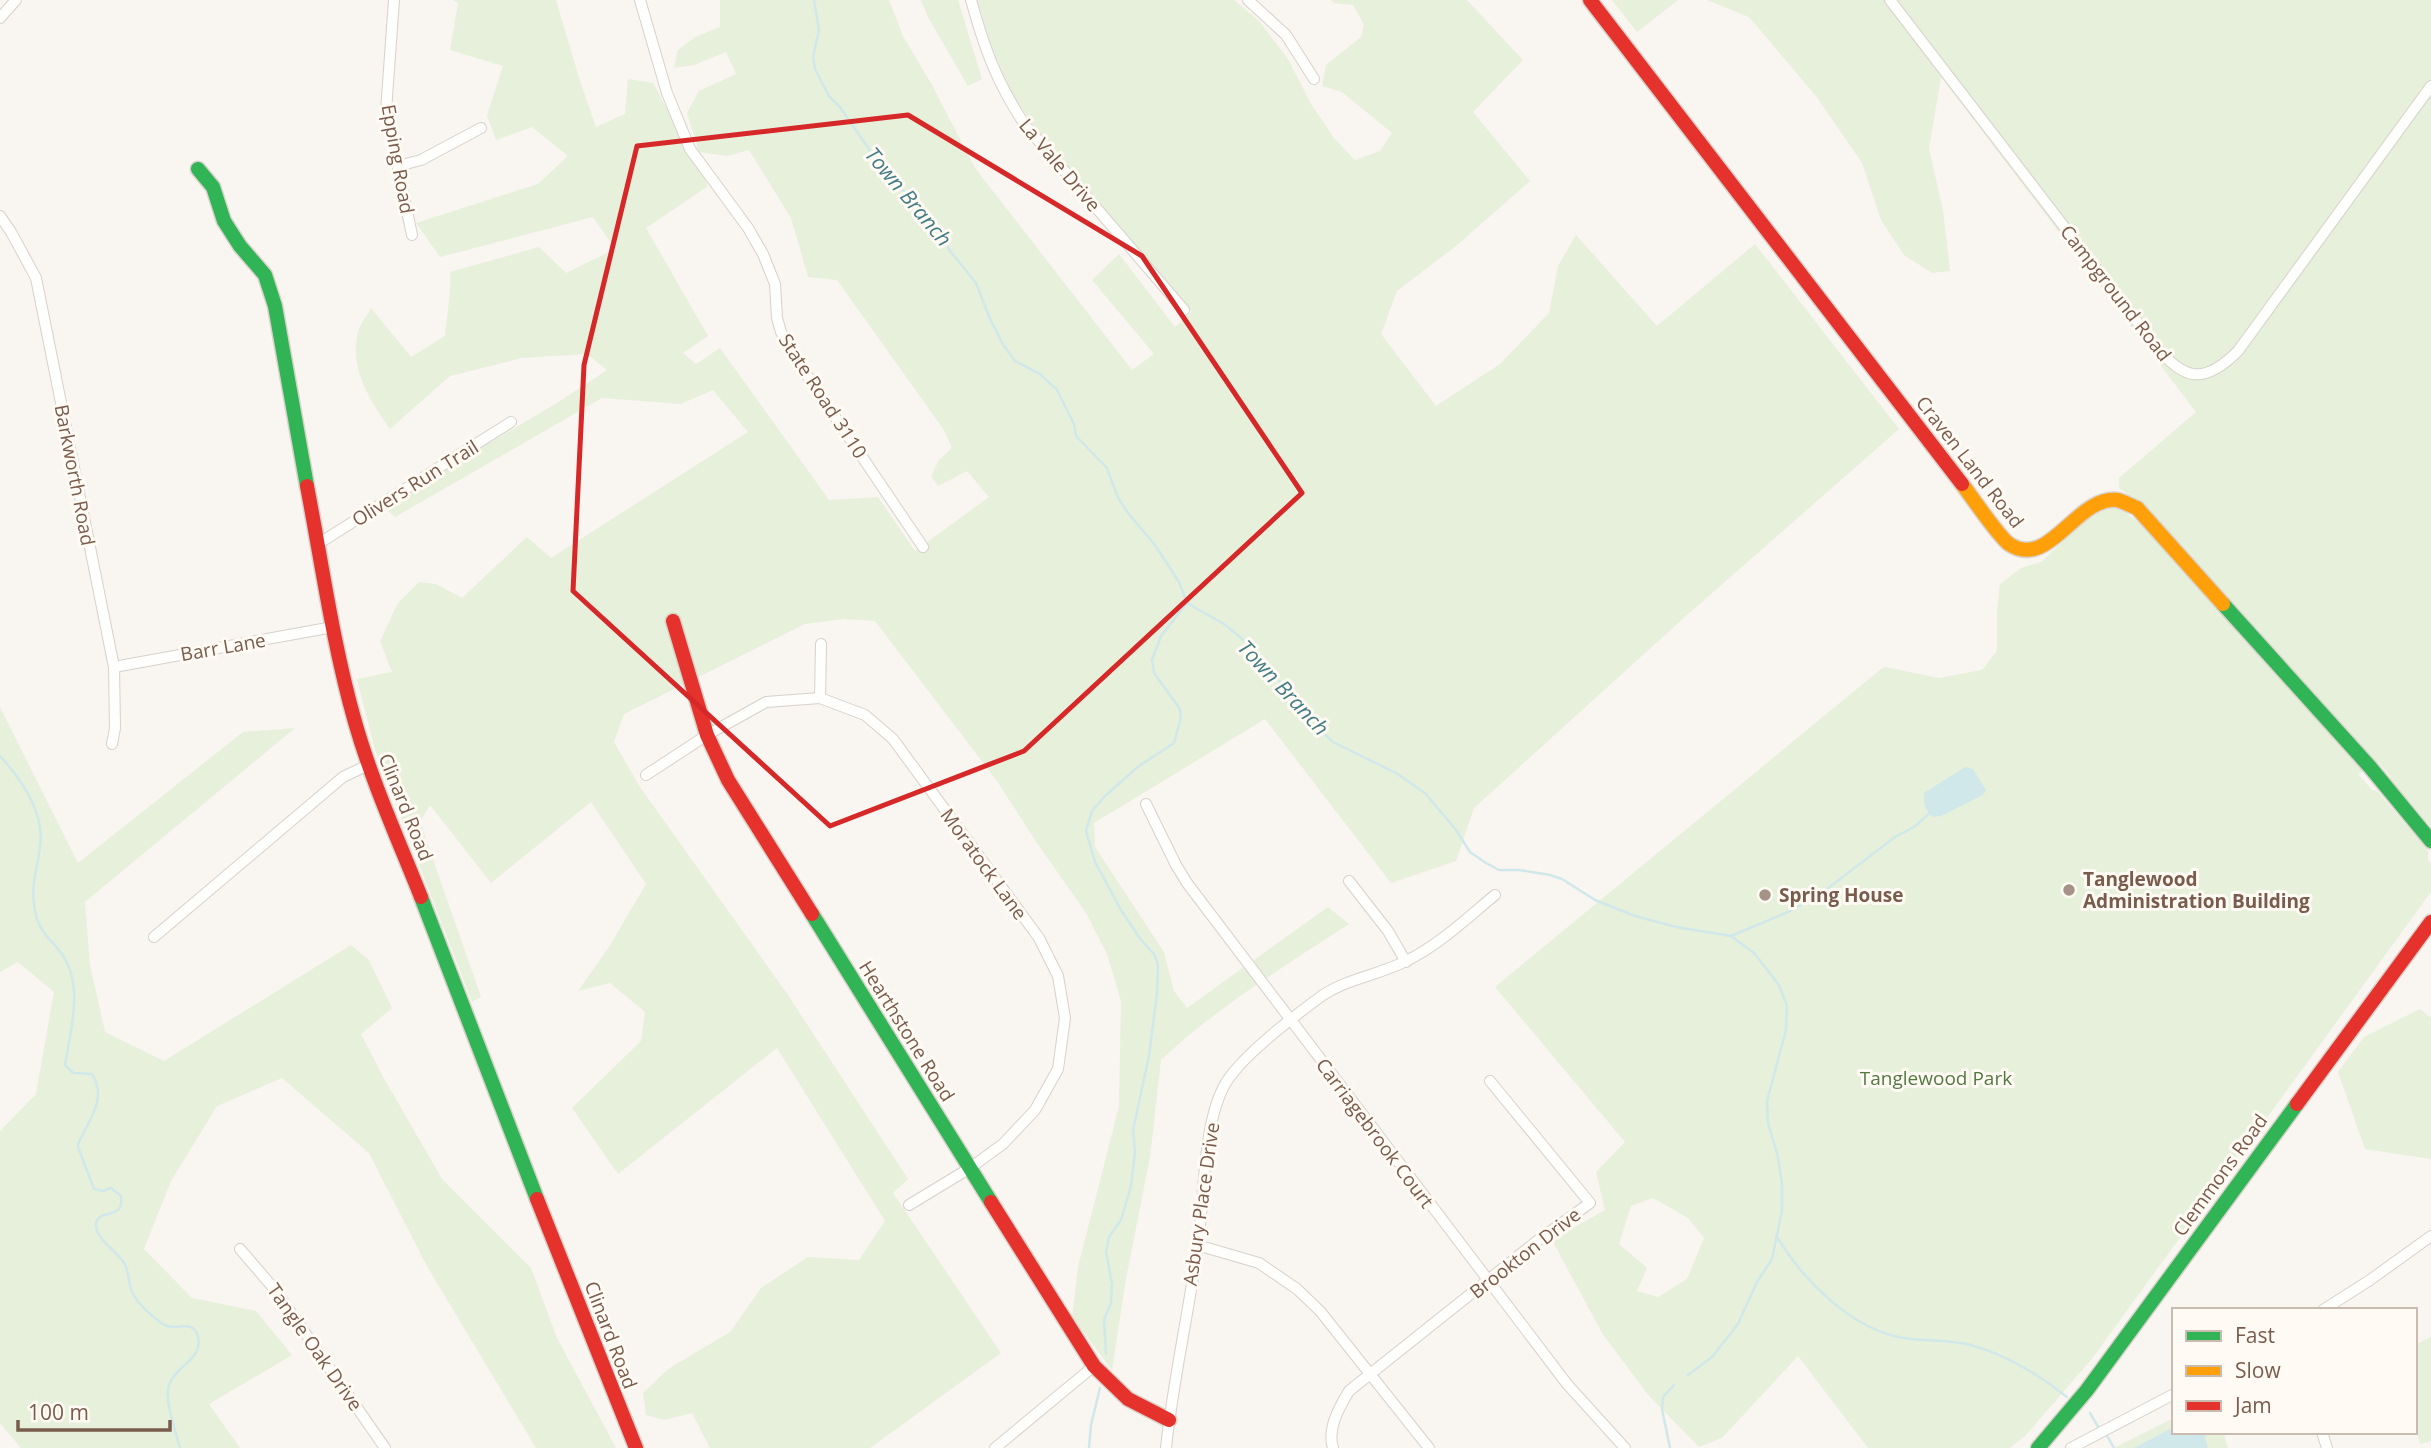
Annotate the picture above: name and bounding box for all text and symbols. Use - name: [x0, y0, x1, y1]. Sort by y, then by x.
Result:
- street label: Epping Road: [376, 102, 420, 216]
- street label: La Vale Drive: [1013, 113, 1107, 217]
- water label: Town Branch: [859, 141, 958, 252]
- street label: Campground Road: [2055, 219, 2177, 367]
- street label: State Road 3110: [773, 329, 873, 463]
- street label: Craven Land Road: [1910, 391, 2030, 533]
- street label: Barkworth Road: [49, 402, 101, 548]
- street label: Olivers Run Trail: [347, 434, 483, 532]
- street label: Barr Lane: [178, 627, 268, 667]
- water label: Town Branch: [1232, 633, 1335, 741]
- street label: Clinard Road: [373, 750, 439, 864]
- street label: Moratock Lane: [935, 803, 1033, 925]
- place label: Tanglewood Administration Building: [2083, 866, 2310, 914]
- place label: Spring House: [1779, 882, 1904, 908]
- marker: Tanglewood Administration Building: [2061, 882, 2077, 898]
- marker: Spring House: [1757, 887, 1773, 903]
- street label: Hearthstone Road: [853, 956, 961, 1106]
- street label: Carriagebrook Court: [1310, 1053, 1440, 1213]
- park label: Tanglewood Park: [1860, 1065, 2012, 1091]
- street label: Clemmons Road: [2167, 1109, 2273, 1241]
- street label: Asbury Place Drive: [1177, 1121, 1225, 1287]
- street label: Brookton Drive: [1464, 1201, 1586, 1305]
- street label: Clinard Road: [579, 1277, 643, 1393]
- street label: Tangle Oak Drive: [261, 1278, 369, 1416]
- legend: [2172, 1308, 2417, 1434]
- text: Fast: [2235, 1321, 2275, 1349]
- text: Slow: [2235, 1356, 2281, 1384]
- scale bar: [18, 1388, 170, 1432]
- text: Jam: [2233, 1391, 2272, 1419]
- text: 100 m: [28, 1398, 89, 1426]

